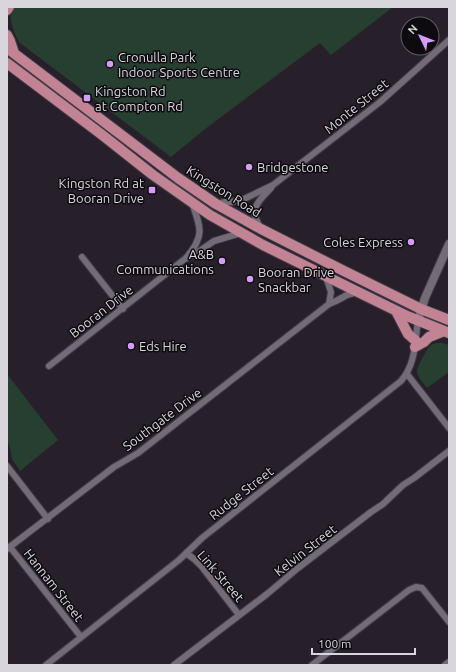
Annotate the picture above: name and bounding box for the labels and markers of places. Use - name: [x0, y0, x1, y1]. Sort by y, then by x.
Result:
- place label: Cronulla Park Indoor Sports Centre: [118, 50, 240, 79]
- marker: Cronulla Park Indoor Sports Centre: [105, 59, 115, 69]
- place label: Kingston Rd at Compton Rd: [95, 84, 183, 113]
- marker: Kingston Rd at Compton Rd: [82, 93, 92, 103]
- place label: Bridgestone: [257, 160, 329, 174]
- marker: Bridgestone: [244, 162, 254, 172]
- place label: Kingston Rd at Booran Drive: [59, 176, 144, 205]
- marker: Kingston Rd at Booran Drive: [147, 185, 157, 195]
- place label: Coles Express: [323, 235, 403, 249]
- marker: Coles Express: [406, 237, 416, 247]
- place label: A&B Communications: [116, 247, 214, 276]
- marker: A&B Communications: [217, 256, 227, 266]
- place label: Booran Drive Snackbar: [258, 265, 334, 294]
- marker: Booran Drive Snackbar: [245, 274, 255, 284]
- place label: Eds Hire: [139, 339, 187, 353]
- marker: Eds Hire: [126, 341, 136, 351]

